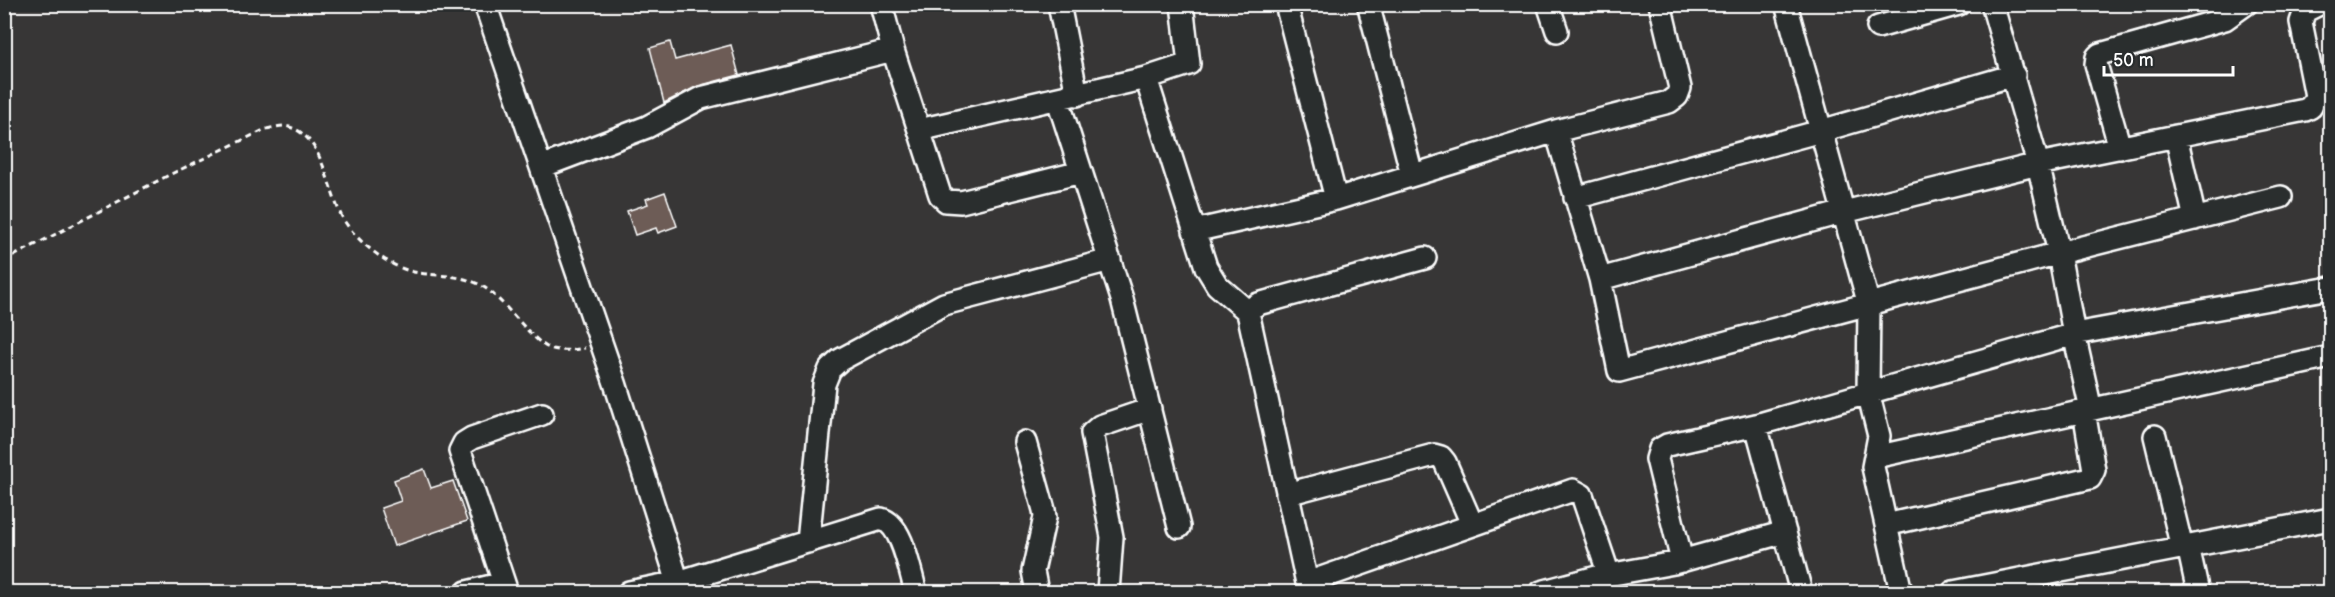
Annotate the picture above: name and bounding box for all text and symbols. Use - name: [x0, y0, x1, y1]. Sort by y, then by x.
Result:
- scale bar: [2104, 39, 2233, 77]
- text: 50 m: [2113, 50, 2154, 71]

